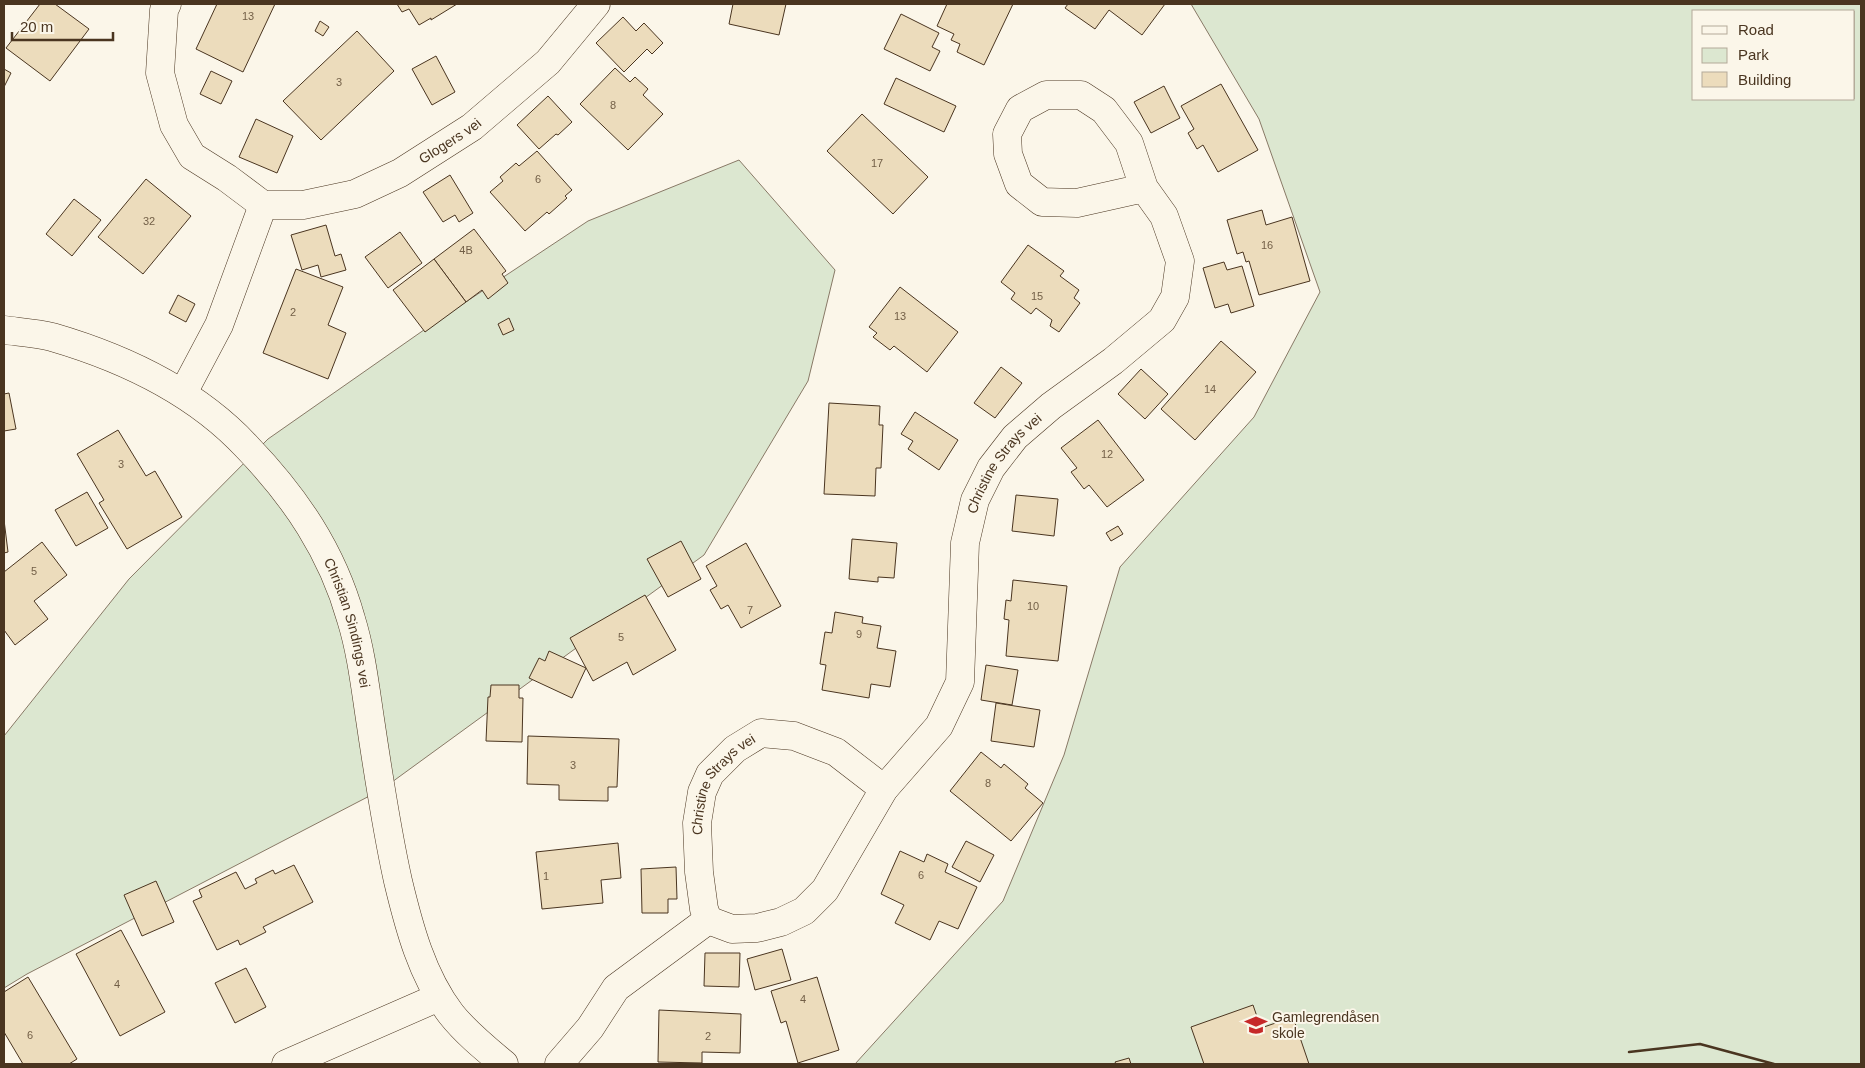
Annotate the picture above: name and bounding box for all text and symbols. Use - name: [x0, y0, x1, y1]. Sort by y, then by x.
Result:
- scale bar: [12, 10, 114, 42]
- house number: 13: [242, 10, 254, 22]
- legend: [1692, 10, 1855, 100]
- text: 20 m: [20, 18, 53, 35]
- text: Road: [1738, 21, 1774, 38]
- text: Park: [1738, 46, 1769, 63]
- text: Building: [1738, 71, 1791, 88]
- house number: 3: [336, 76, 342, 88]
- house number: 8: [610, 99, 616, 111]
- street label: Glogers vei: [416, 115, 484, 167]
- house number: 17: [871, 157, 883, 169]
- house number: 6: [535, 173, 541, 185]
- house number: 32: [143, 215, 155, 227]
- house number: 16: [1261, 239, 1273, 251]
- house number: 4B: [459, 244, 473, 256]
- house number: 15: [1031, 290, 1043, 302]
- house number: 2: [290, 306, 296, 318]
- house number: 13: [894, 310, 906, 322]
- house number: 14: [1204, 383, 1216, 395]
- street label: Christine Strays vei: [964, 410, 1045, 515]
- house number: 12: [1101, 448, 1113, 460]
- house number: 3: [118, 458, 124, 470]
- street label: Christian Sindings vei: [321, 555, 373, 689]
- house number: 5: [31, 565, 37, 577]
- house number: 10: [1027, 600, 1039, 612]
- house number: 7: [747, 604, 753, 616]
- house number: 9: [856, 628, 862, 640]
- house number: 5: [618, 631, 624, 643]
- street label: Christine Strays vei: [689, 731, 758, 835]
- house number: 3: [570, 759, 576, 771]
- house number: 8: [985, 777, 991, 789]
- house number: 6: [918, 869, 924, 881]
- house number: 1: [543, 870, 549, 882]
- house number: 4: [114, 978, 120, 990]
- house number: 4: [800, 993, 806, 1005]
- place label: Gamlegrendåsen skole: [1272, 1009, 1379, 1041]
- school or university icon: Gamlegrendåsen skole: [1243, 1012, 1269, 1038]
- house number: 6: [27, 1029, 33, 1041]
- house number: 2: [705, 1030, 711, 1042]

